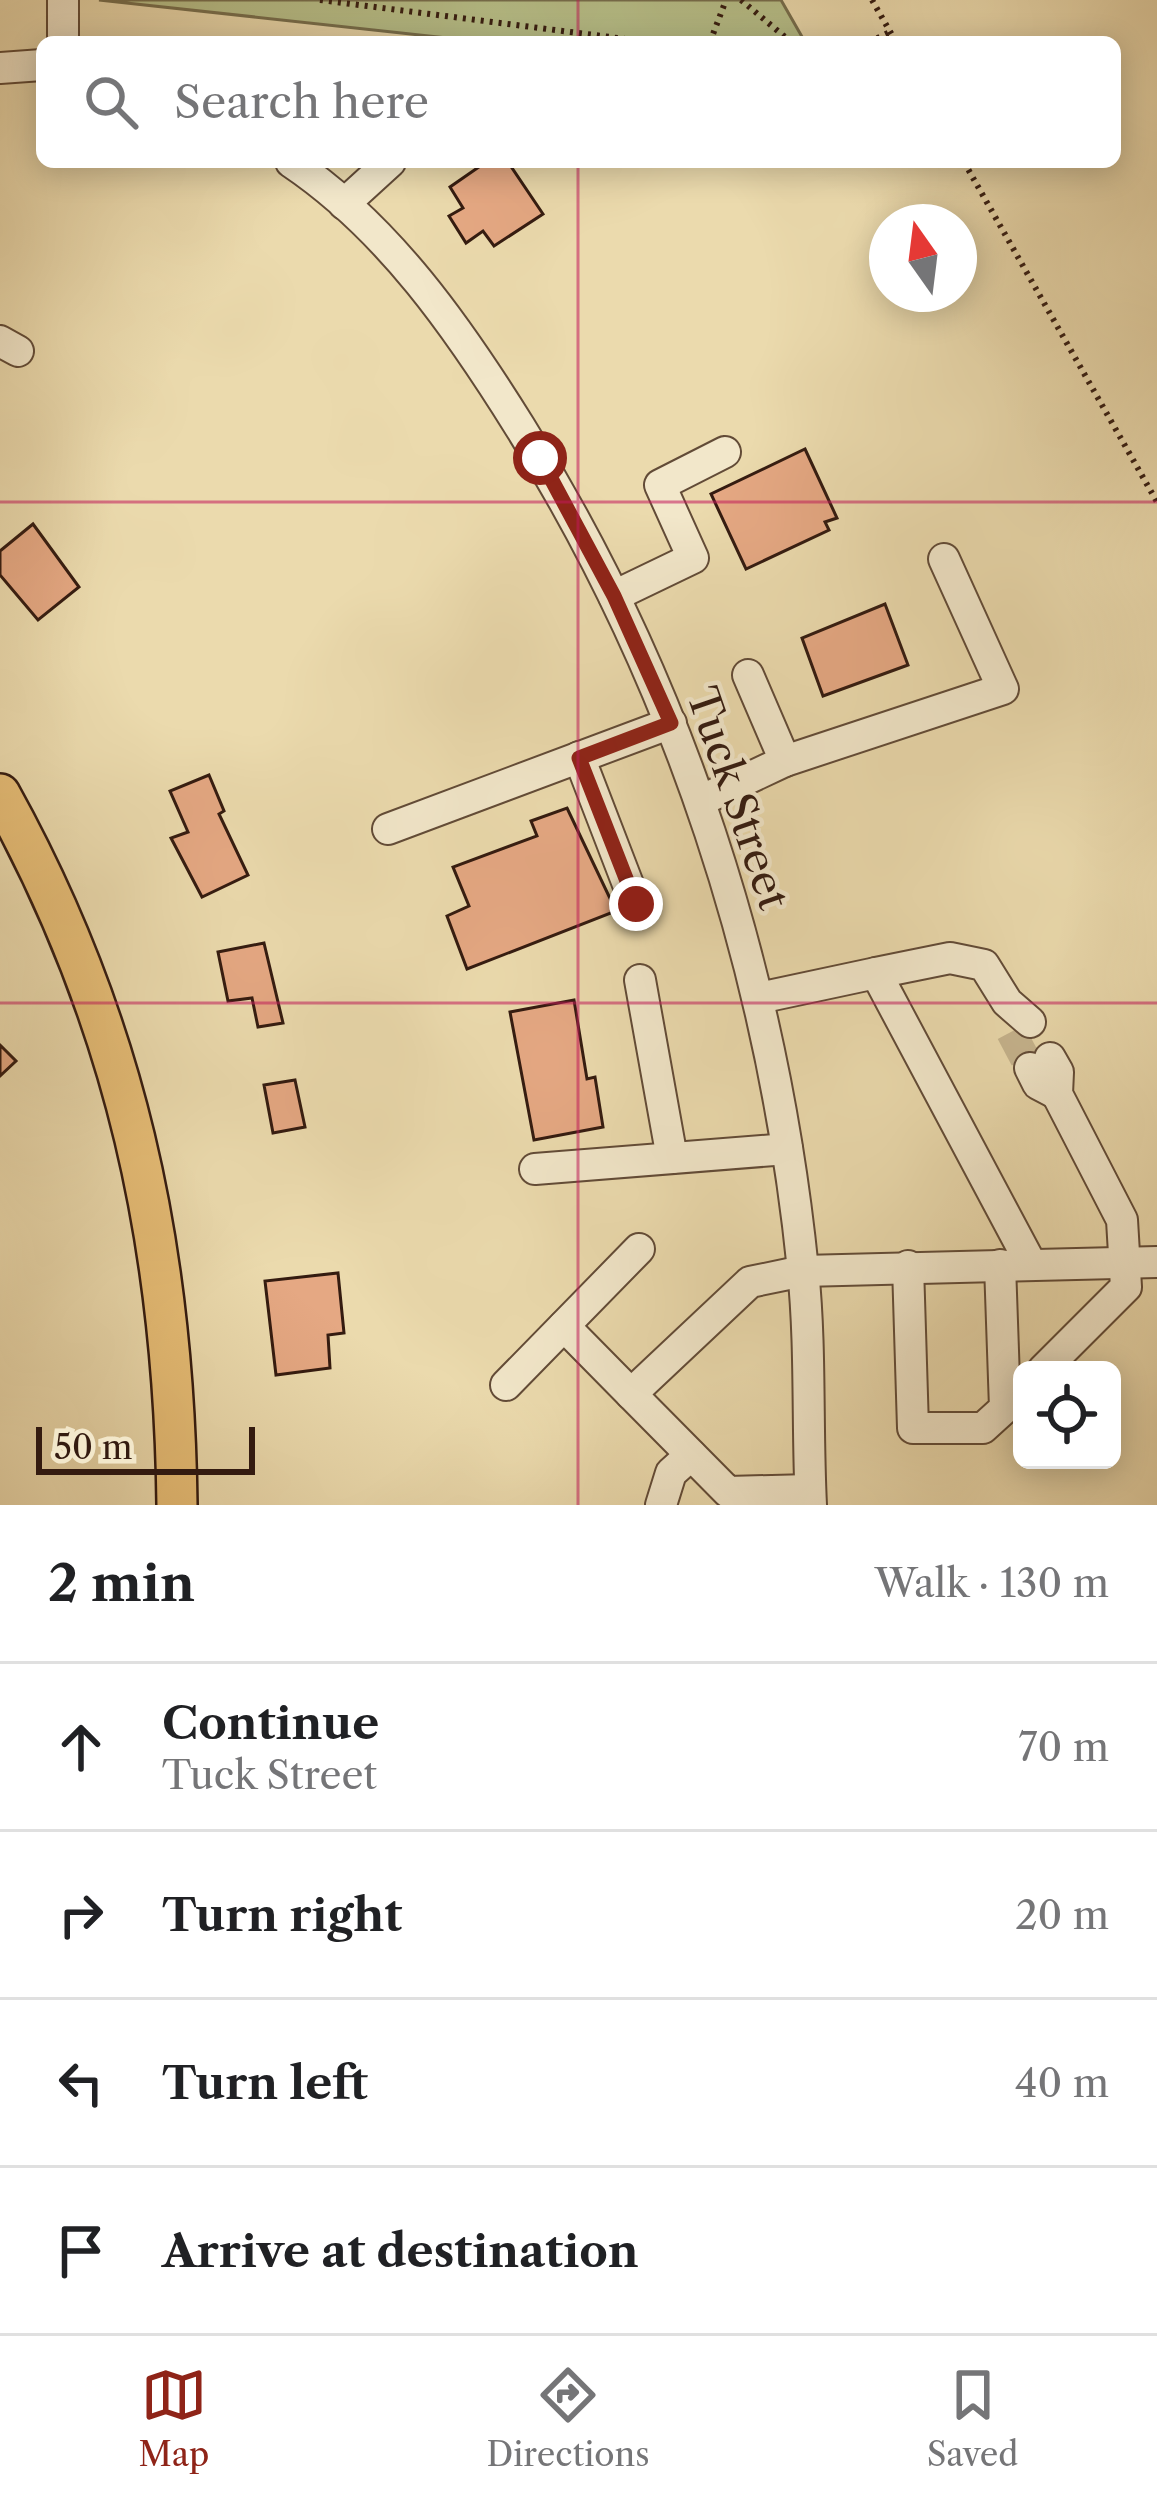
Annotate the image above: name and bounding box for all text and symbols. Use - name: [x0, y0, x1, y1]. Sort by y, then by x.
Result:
- search box: [36, 36, 1121, 168]
- icon: search: [78, 69, 144, 135]
- text: Search here: [174, 74, 429, 130]
- north arrow: [869, 204, 977, 312]
- route start: [513, 431, 567, 485]
- street label: Tuck Street: [676, 680, 800, 916]
- route end: [609, 877, 663, 931]
- map controls: [1013, 1361, 1121, 1469]
- button: locate: [1013, 1361, 1121, 1469]
- scale bar: [36, 1421, 255, 1474]
- text: 50 m: [54, 1427, 132, 1468]
- text: 2 min: [48, 1552, 195, 1614]
- text: Walk · 130 m: [875, 1559, 1109, 1607]
- text: Continue: [162, 1695, 379, 1751]
- icon: ahead: [48, 1714, 114, 1780]
- text: 70 m: [1018, 1723, 1109, 1771]
- text: Tuck Street: [162, 1751, 377, 1799]
- icon: right: [48, 1882, 114, 1948]
- text: Turn right: [162, 1887, 402, 1943]
- text: 20 m: [1015, 1891, 1109, 1939]
- icon: left: [48, 2050, 114, 2116]
- text: Turn left: [162, 2055, 368, 2111]
- text: 40 m: [1015, 2059, 1109, 2107]
- icon: arrive: [48, 2218, 114, 2284]
- text: Arrive at destination: [162, 2223, 639, 2279]
- tab: Map: [139, 2362, 209, 2475]
- tab: Directions: [487, 2362, 650, 2475]
- tab: Saved: [927, 2362, 1018, 2475]

